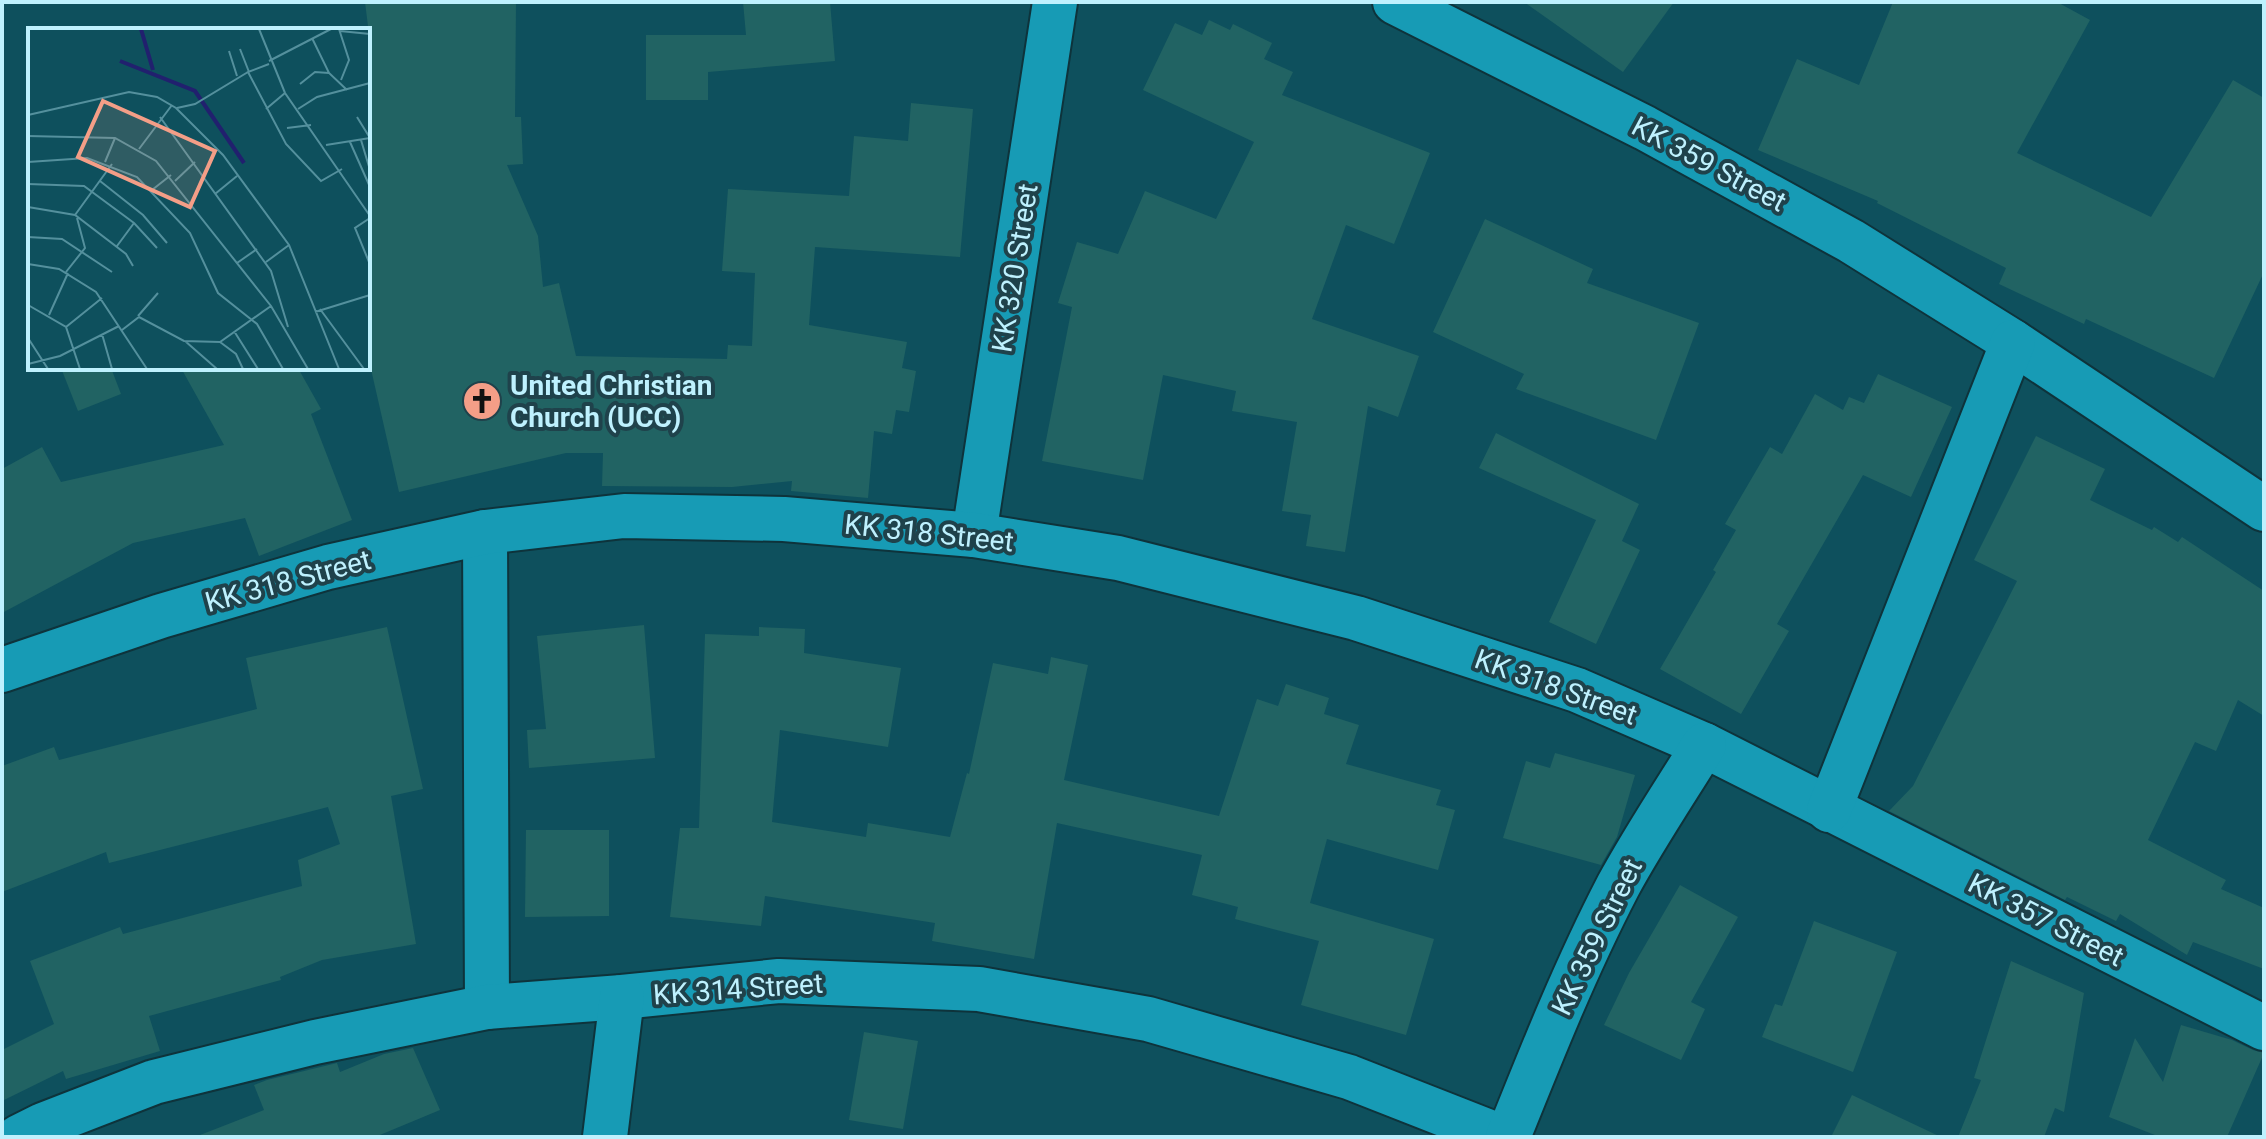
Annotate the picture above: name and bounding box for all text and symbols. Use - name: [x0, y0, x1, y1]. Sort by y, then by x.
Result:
- inset map: [28, 28, 370, 370]
- street label: KK 359 Street: [1626, 110, 1792, 218]
- street label: KK 320 Street: [985, 181, 1045, 355]
- place label: United Christian Church (UCC): [510, 369, 713, 434]
- church icon: United Christian Church (UCC): [461, 380, 503, 422]
- street label: KK 318 Street: [843, 508, 1015, 558]
- street label: KK 318 Street: [202, 543, 374, 619]
- street label: KK 318 Street: [1470, 642, 1642, 732]
- street label: KK 359 Street: [1545, 853, 1649, 1021]
- street label: KK 357 Street: [1963, 867, 2129, 973]
- street label: KK 314 Street: [652, 967, 824, 1011]

